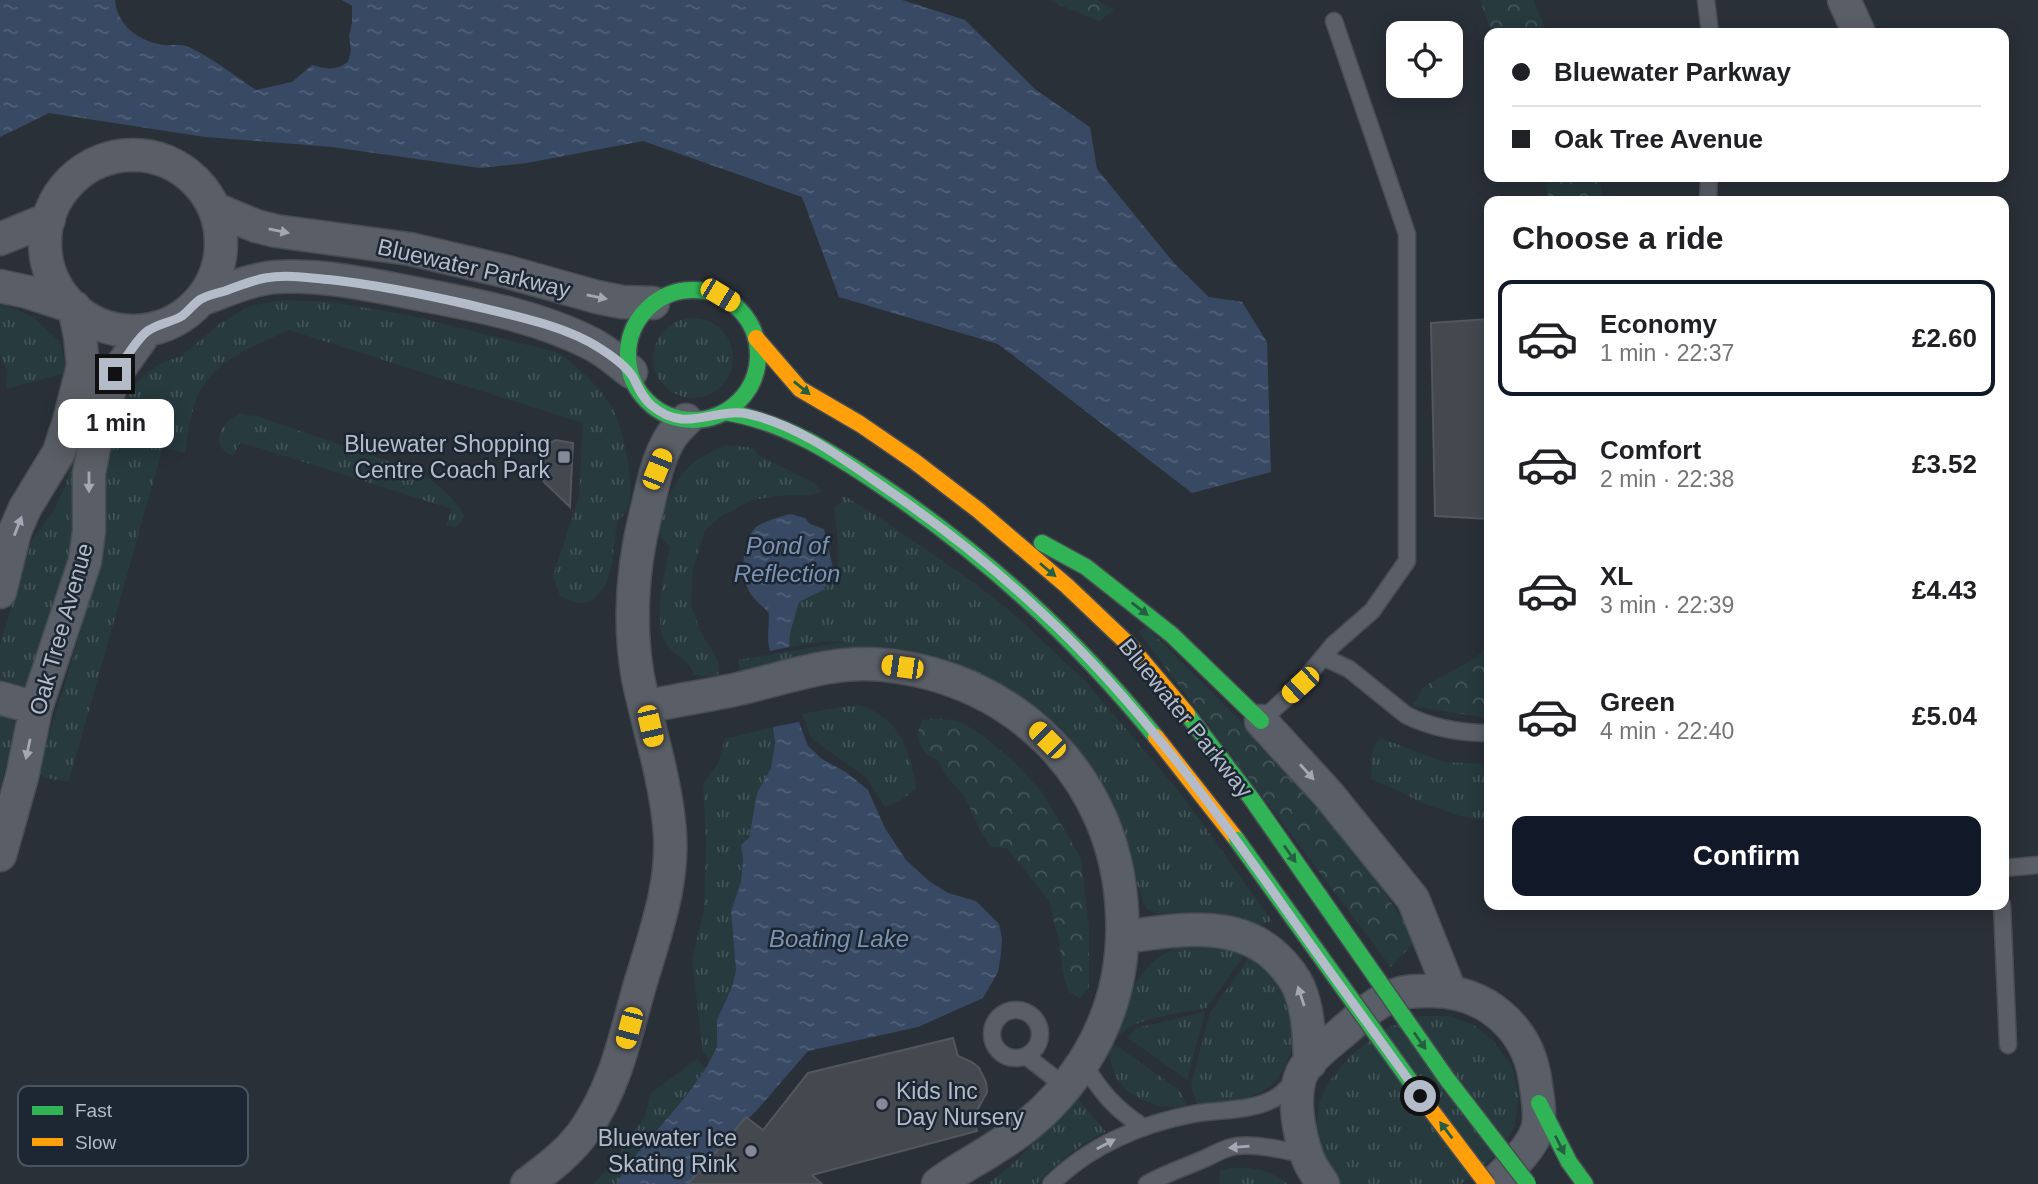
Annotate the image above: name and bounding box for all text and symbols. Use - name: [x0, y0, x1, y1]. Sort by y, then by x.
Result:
- map controls: [1386, 21, 1463, 98]
- button: locate: [1386, 21, 1463, 98]
- text: Bluewater Parkway: [1554, 57, 1791, 87]
- text: Oak Tree Avenue: [1554, 124, 1763, 154]
- text: Choose a ride: [1512, 220, 1724, 256]
- one-way arrow: [268, 226, 290, 237]
- street label: Bluewater Parkway: [375, 233, 573, 303]
- car: [697, 275, 744, 315]
- one-way arrow: [586, 291, 608, 302]
- icon: car: [1516, 307, 1579, 370]
- text: Economy: [1600, 309, 1717, 339]
- text: £2.60: [1912, 323, 1977, 353]
- text: 1 min · 22:37: [1600, 340, 1734, 366]
- route end: [99, 358, 131, 390]
- one-way arrow: [793, 380, 810, 395]
- callout: 1 min: [57, 398, 173, 448]
- text: 1 min: [86, 410, 146, 436]
- place label: Bluewater Shopping Centre Coach Park: [344, 431, 550, 483]
- icon: car: [1516, 433, 1579, 496]
- text: Comfort: [1600, 435, 1701, 465]
- car: [640, 446, 675, 492]
- marker: Bluewater Shopping Centre Coach Park: [556, 449, 572, 465]
- text: £3.52: [1912, 449, 1977, 479]
- text: 2 min · 22:38: [1600, 466, 1734, 492]
- one-way arrow: [83, 471, 95, 493]
- one-way arrow: [12, 515, 23, 536]
- water label: Pond of Reflection: [734, 532, 840, 587]
- street label: Oak Tree Avenue: [24, 540, 98, 718]
- icon: car: [1516, 559, 1579, 622]
- text: XL: [1600, 561, 1633, 591]
- one-way arrow: [1040, 562, 1057, 577]
- text: £4.43: [1912, 575, 1977, 605]
- text: 3 min · 22:39: [1600, 592, 1734, 618]
- one-way arrow: [1130, 602, 1148, 617]
- street label: Bluewater Parkway: [1114, 633, 1258, 803]
- car: [880, 654, 925, 680]
- car: [1278, 663, 1323, 707]
- icon: car: [1516, 685, 1579, 748]
- text: Green: [1600, 687, 1675, 717]
- text: £5.04: [1912, 701, 1977, 731]
- car: [636, 703, 665, 749]
- car: [1025, 718, 1070, 762]
- text: 4 min · 22:40: [1600, 718, 1734, 744]
- one-way arrow: [22, 738, 33, 760]
- one-way arrow: [1299, 763, 1314, 780]
- button: Confirm: [1512, 816, 1981, 896]
- one-way arrow: [1283, 845, 1297, 863]
- water label: Boating Lake: [769, 925, 909, 952]
- one-way arrow: [1295, 985, 1306, 1006]
- car: [614, 1005, 645, 1051]
- one-way arrow: [1413, 1032, 1427, 1050]
- place label: Kids Inc Day Nursery: [896, 1078, 1024, 1130]
- route start: [1404, 1080, 1436, 1112]
- legend: [18, 1086, 248, 1166]
- marker: Kids Inc Day Nursery: [874, 1096, 890, 1112]
- text: Fast: [75, 1100, 113, 1121]
- one-way arrow: [1438, 1121, 1453, 1139]
- place label: Bluewater Ice Skating Rink: [598, 1125, 737, 1177]
- text: Slow: [75, 1132, 116, 1153]
- one-way arrow: [1555, 1135, 1566, 1155]
- one-way arrow: [1096, 1138, 1116, 1150]
- one-way arrow: [1228, 1142, 1250, 1153]
- marker: Bluewater Ice Skating Rink: [743, 1143, 759, 1159]

